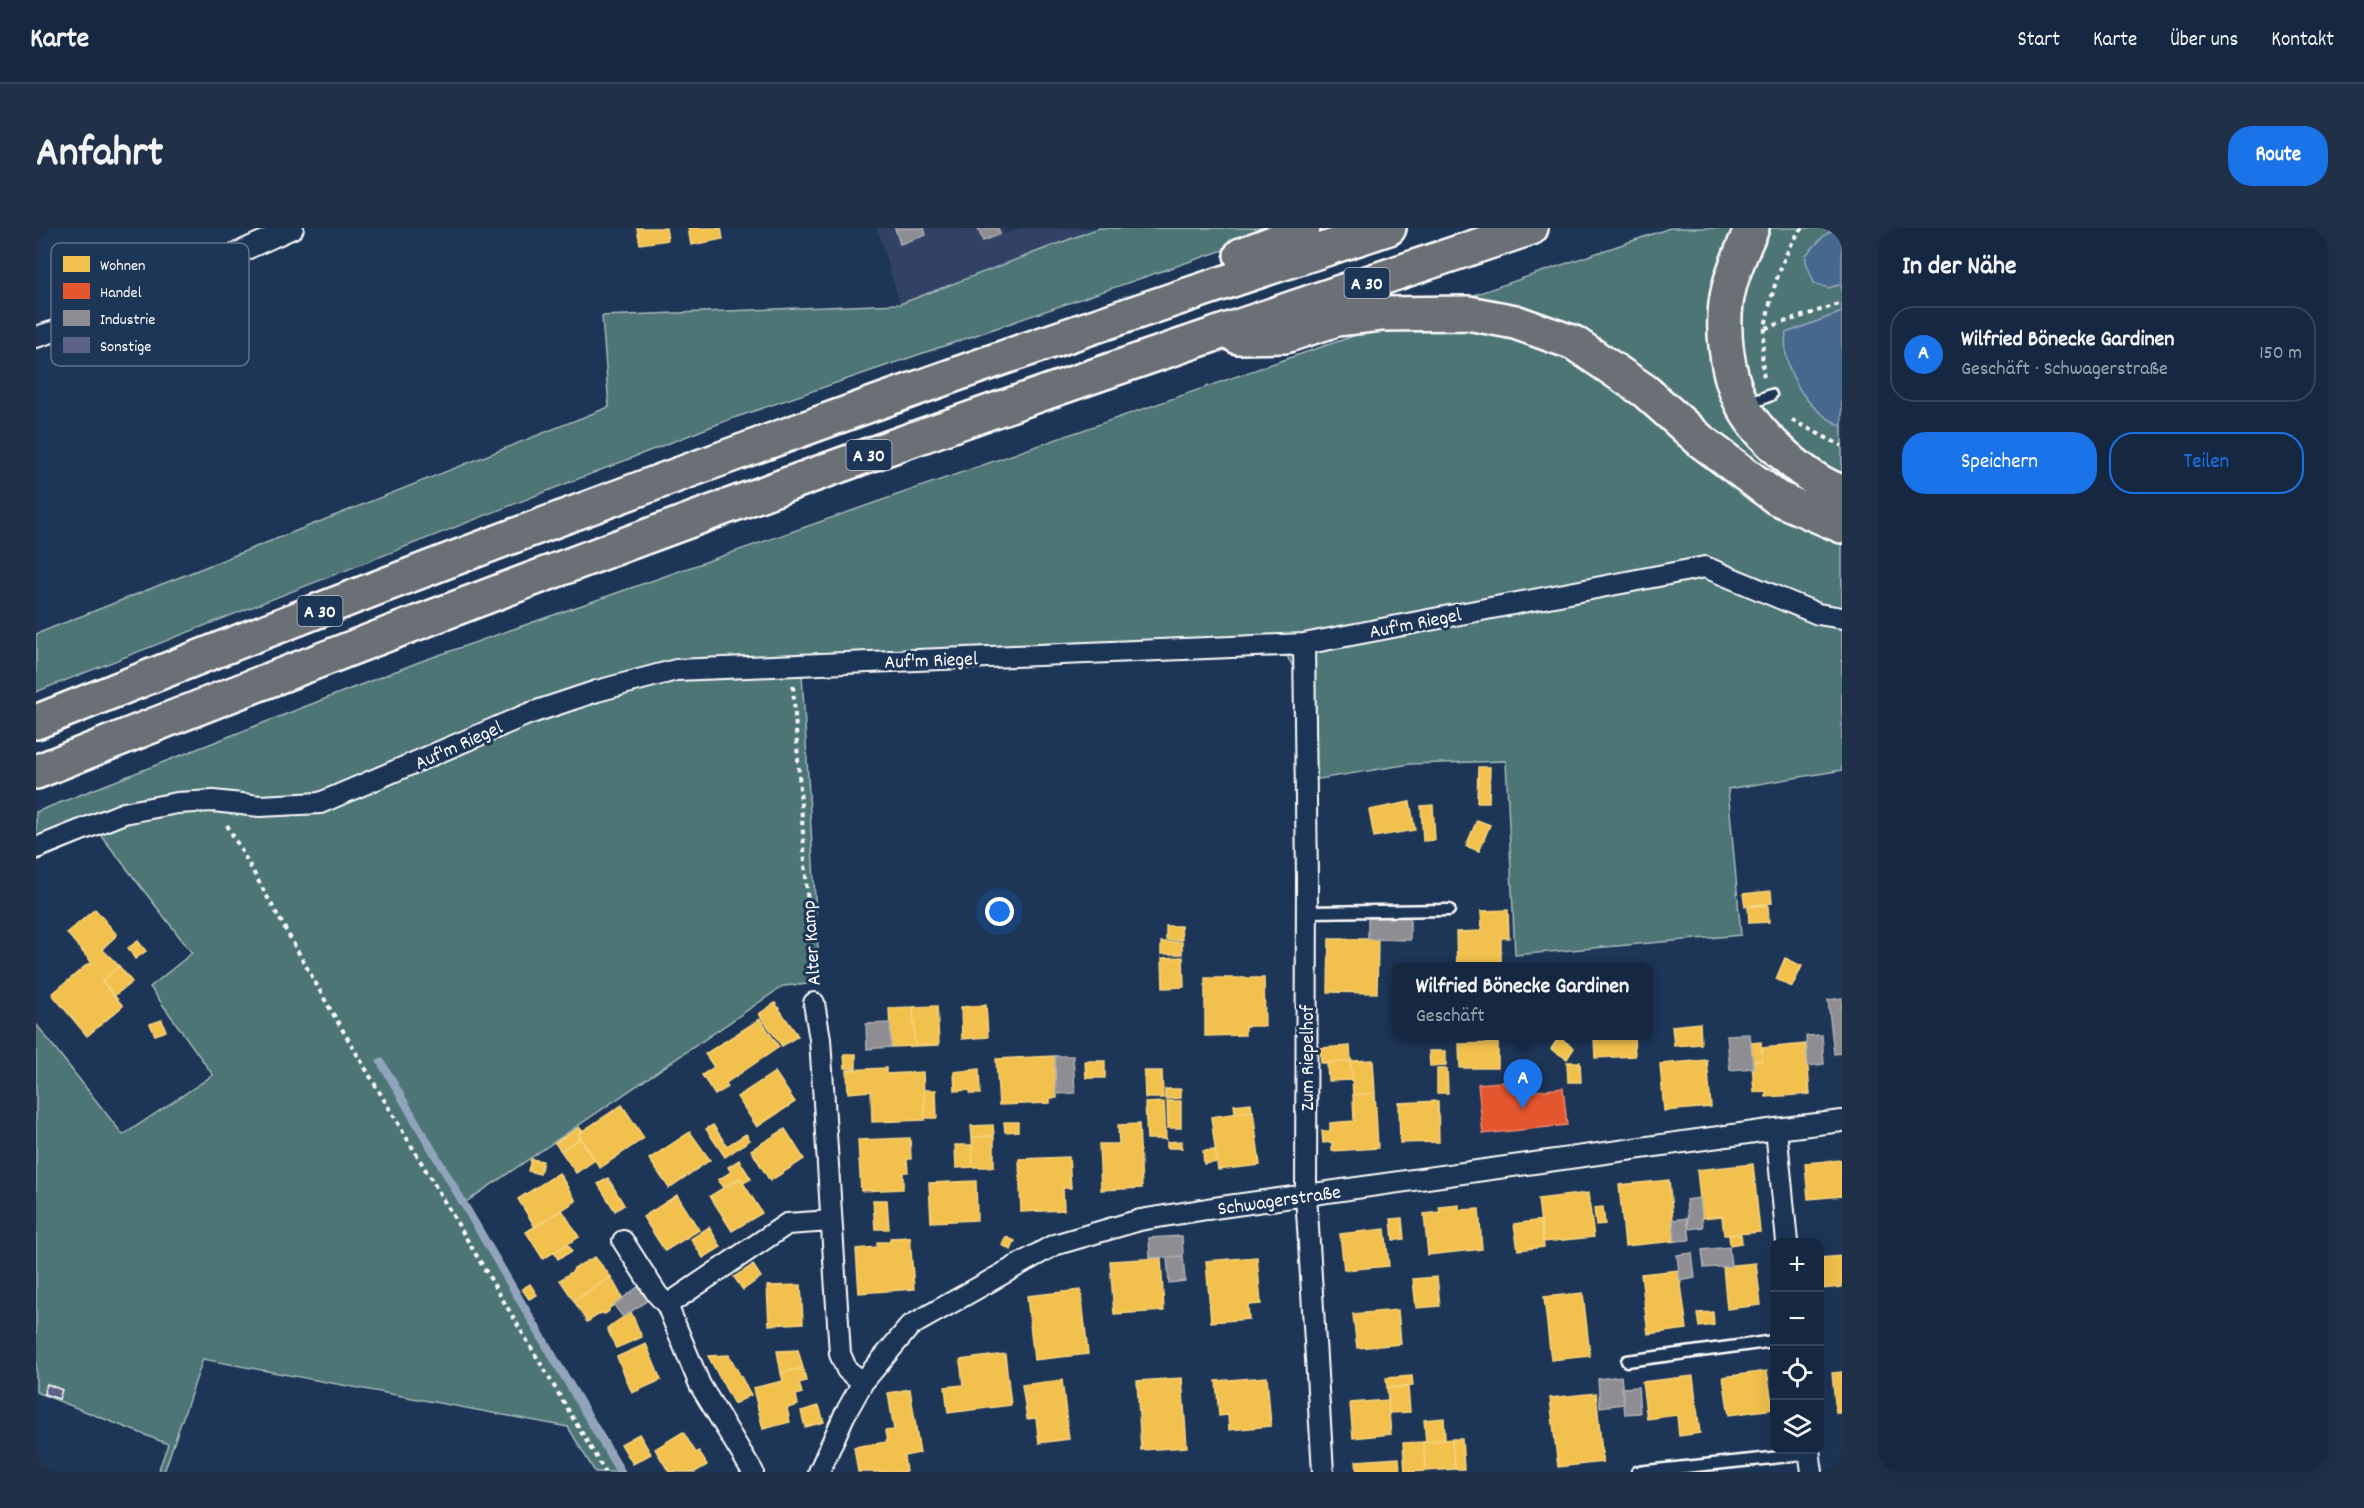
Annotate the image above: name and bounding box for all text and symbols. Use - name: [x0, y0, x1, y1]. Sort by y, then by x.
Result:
- text: Karte: [30, 21, 89, 61]
- text: Start: [2018, 26, 2060, 56]
- text: Karte: [2093, 26, 2137, 56]
- text: Über uns: [2170, 26, 2238, 56]
- text: Kontakt: [2271, 26, 2334, 56]
- text: Anfahrt: [36, 126, 163, 186]
- button: Route: [2228, 126, 2328, 186]
- legend: [51, 243, 249, 366]
- text: In der Nähe: [1902, 249, 2016, 286]
- text: Wohnen: [100, 255, 145, 278]
- road number: A 30: [1344, 268, 1390, 298]
- text: Handel: [100, 282, 142, 305]
- text: Industrie: [100, 309, 155, 332]
- text: Wilfried Bönecke Gardinen: [1961, 325, 2174, 356]
- text: Sonstige: [100, 336, 151, 359]
- text: A: [1918, 340, 1929, 368]
- text: 150 m: [2259, 340, 2302, 368]
- text: Geschäft · Schwagerstraße: [1961, 356, 2168, 384]
- button: Speichern: [1902, 432, 2097, 494]
- button: Teilen: [2109, 432, 2304, 494]
- road number: A 30: [846, 440, 892, 470]
- road number: A 30: [298, 596, 342, 626]
- street label: Auf'm Riegel: [1367, 602, 1464, 648]
- street label: Auf'm Riegel: [884, 646, 978, 678]
- street label: Auf'm Riegel: [411, 715, 508, 779]
- your location: [985, 897, 1014, 926]
- street label: Alter Kamp: [796, 899, 830, 986]
- popup: [1392, 962, 1653, 1040]
- text: Wilfried Bönecke Gardinen: [1416, 972, 1629, 1003]
- text: Geschäft: [1416, 1003, 1485, 1031]
- street label: Zum Riepelhof: [1295, 1004, 1323, 1111]
- pin: A: [1504, 1060, 1542, 1109]
- street label: Schwagerstraße: [1216, 1179, 1343, 1224]
- map controls: [1770, 1238, 1824, 1454]
- button: +: [1770, 1238, 1824, 1292]
- button: −: [1770, 1292, 1824, 1346]
- button: locate: [1770, 1346, 1824, 1400]
- button: layers: [1770, 1400, 1824, 1454]

